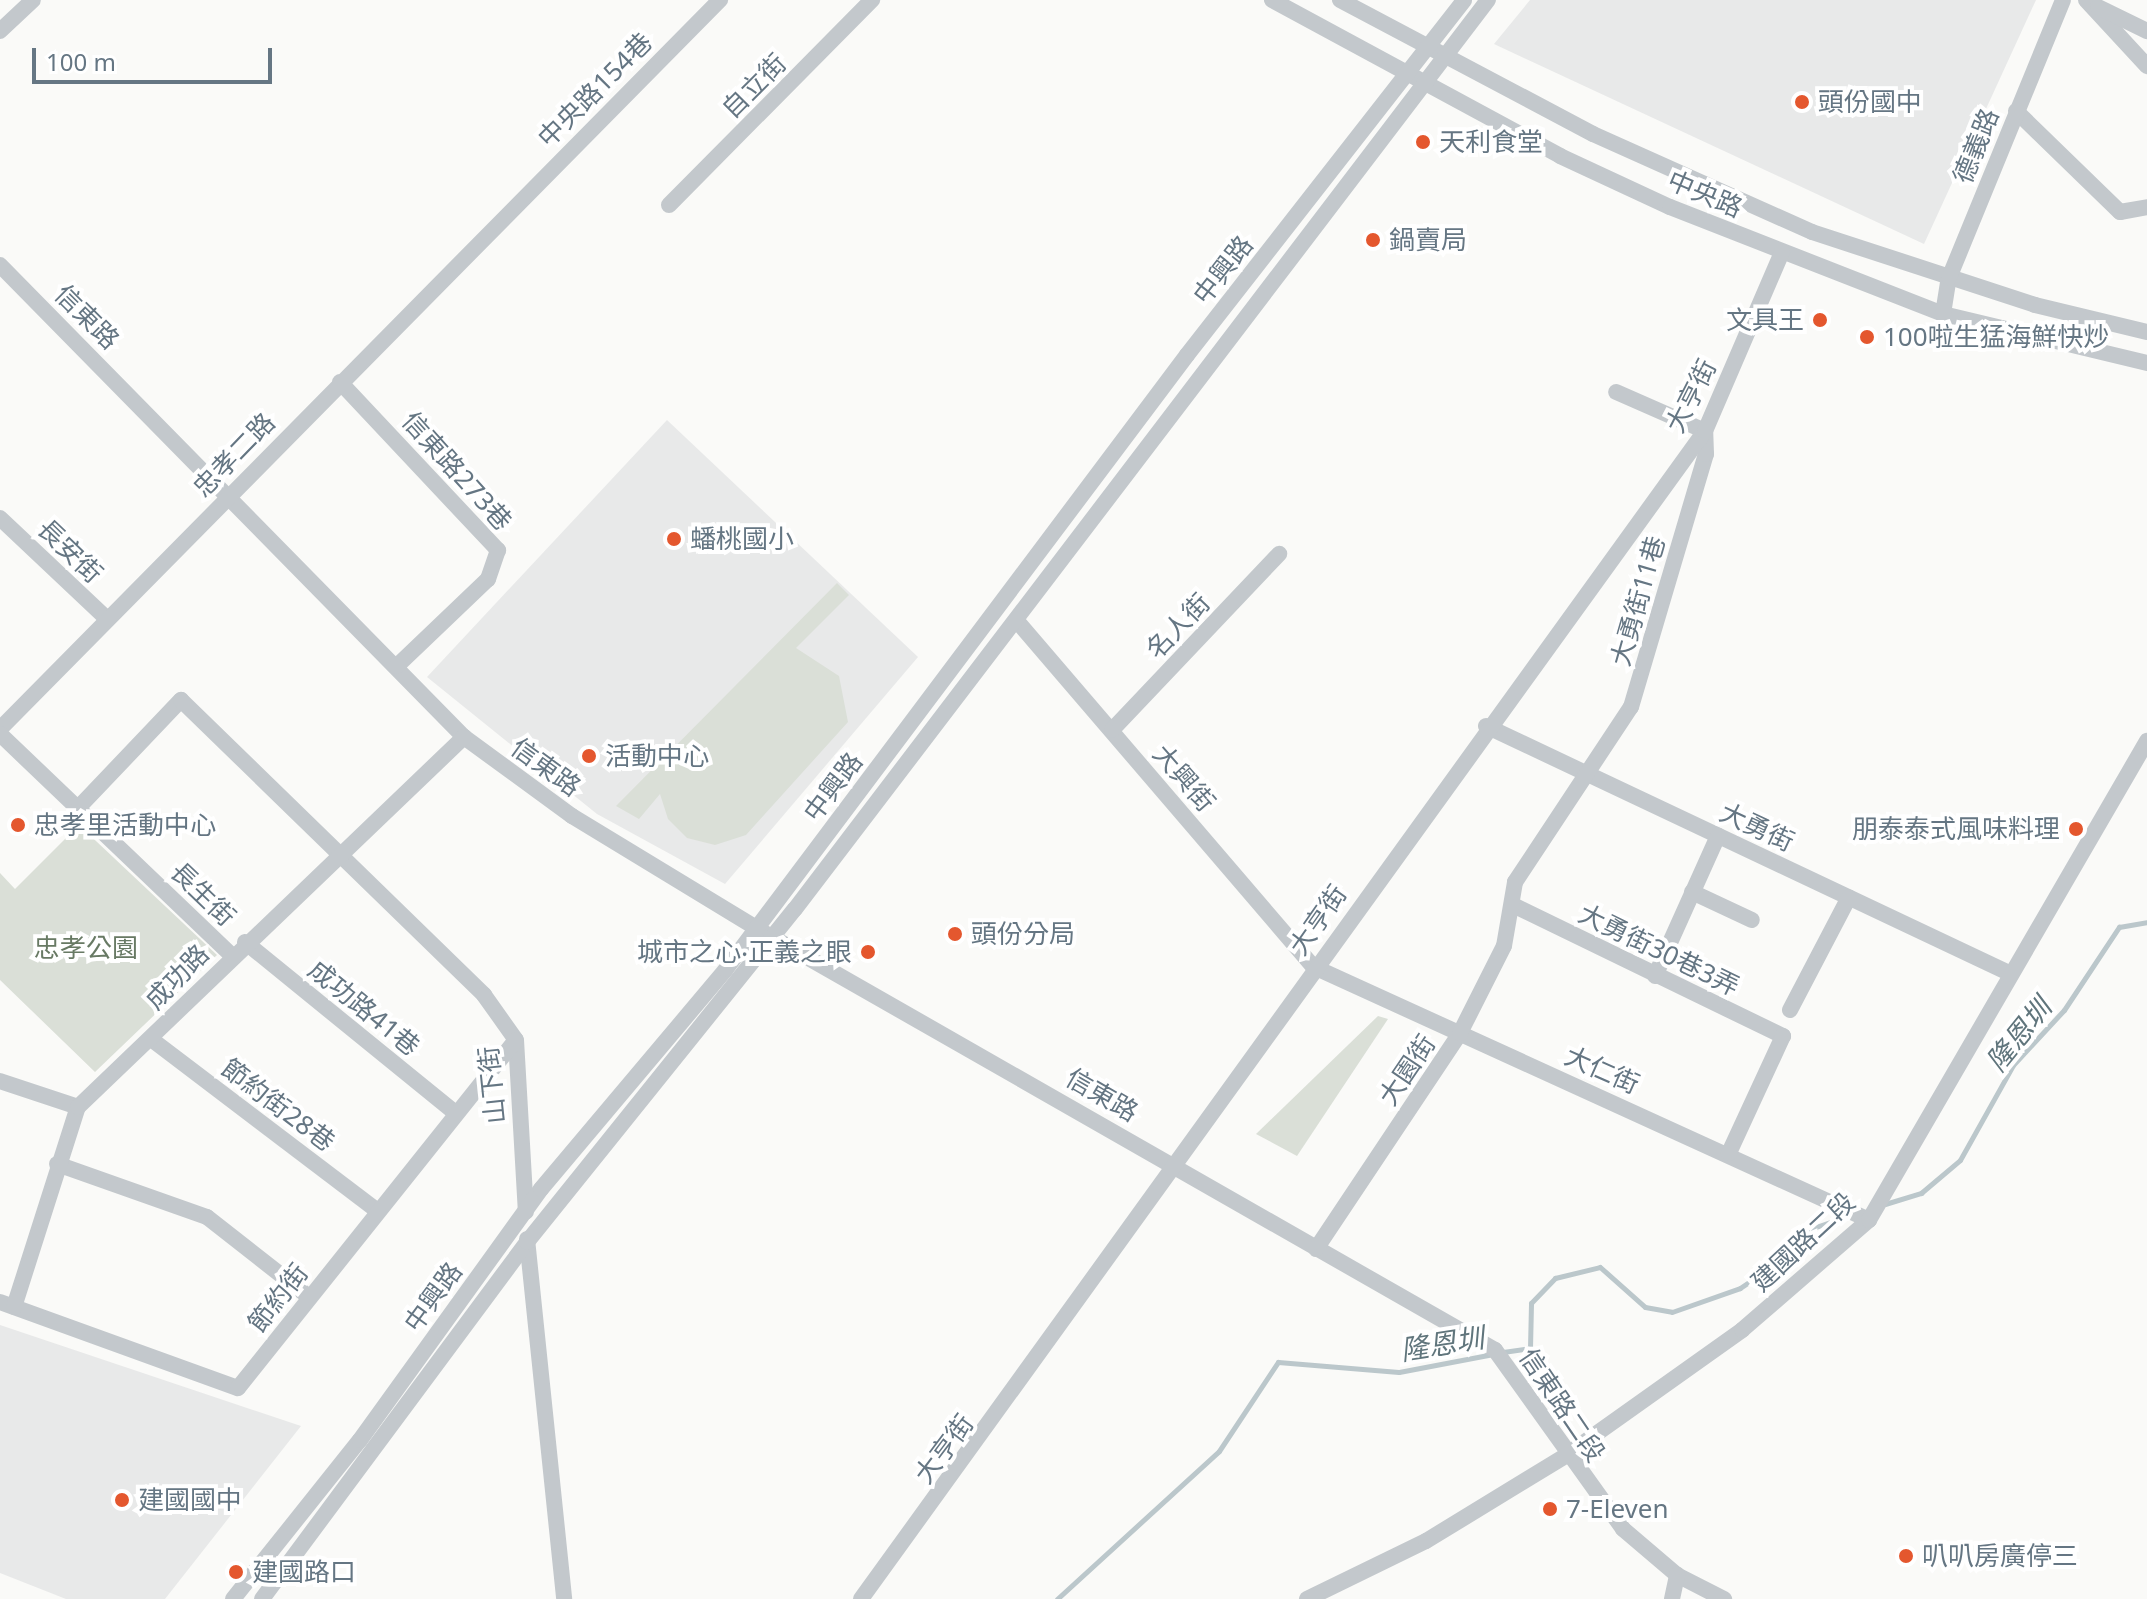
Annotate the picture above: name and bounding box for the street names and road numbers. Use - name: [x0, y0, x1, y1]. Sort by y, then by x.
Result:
- street label: 中央路154巷: [531, 26, 659, 154]
- street label: 自立街: [715, 47, 793, 125]
- street label: 德義路: [1947, 104, 2005, 188]
- street label: 中央路: [1663, 164, 1747, 224]
- street label: 中興路: [1187, 230, 1259, 310]
- street label: 信東路: [48, 278, 126, 356]
- street label: 大亨街: [1659, 354, 1723, 438]
- street label: 信東路273巷: [396, 405, 518, 537]
- street label: 忠孝二路: [187, 407, 281, 503]
- street label: 長安街: [31, 513, 109, 589]
- street label: 大勇街11巷: [1605, 532, 1671, 670]
- street label: 名人街: [1140, 587, 1216, 665]
- street label: 信東路: [505, 731, 587, 803]
- street label: 大興街: [1147, 738, 1221, 818]
- street label: 中興路: [797, 746, 869, 828]
- street label: 大勇街: [1715, 796, 1799, 858]
- street label: 長生街: [164, 856, 242, 932]
- street label: 大亨街: [1283, 879, 1353, 961]
- street label: 大勇街30巷3弄: [1574, 898, 1744, 1002]
- street label: 成功路: [139, 938, 215, 1016]
- street label: 成功路41巷: [302, 954, 426, 1062]
- street label: 大園街: [1372, 1029, 1442, 1111]
- street label: 大仁街: [1560, 1040, 1644, 1100]
- street label: 山下街: [472, 1045, 512, 1125]
- street label: 節約街28巷: [215, 1052, 341, 1158]
- street label: 信東路: [1060, 1062, 1144, 1128]
- street label: 建國路二段: [1745, 1186, 1861, 1298]
- street label: 中興路: [397, 1256, 469, 1338]
- street label: 節約街: [242, 1258, 314, 1338]
- street label: 信東路二段: [1513, 1342, 1611, 1468]
- street label: 大亨街: [908, 1408, 980, 1490]

